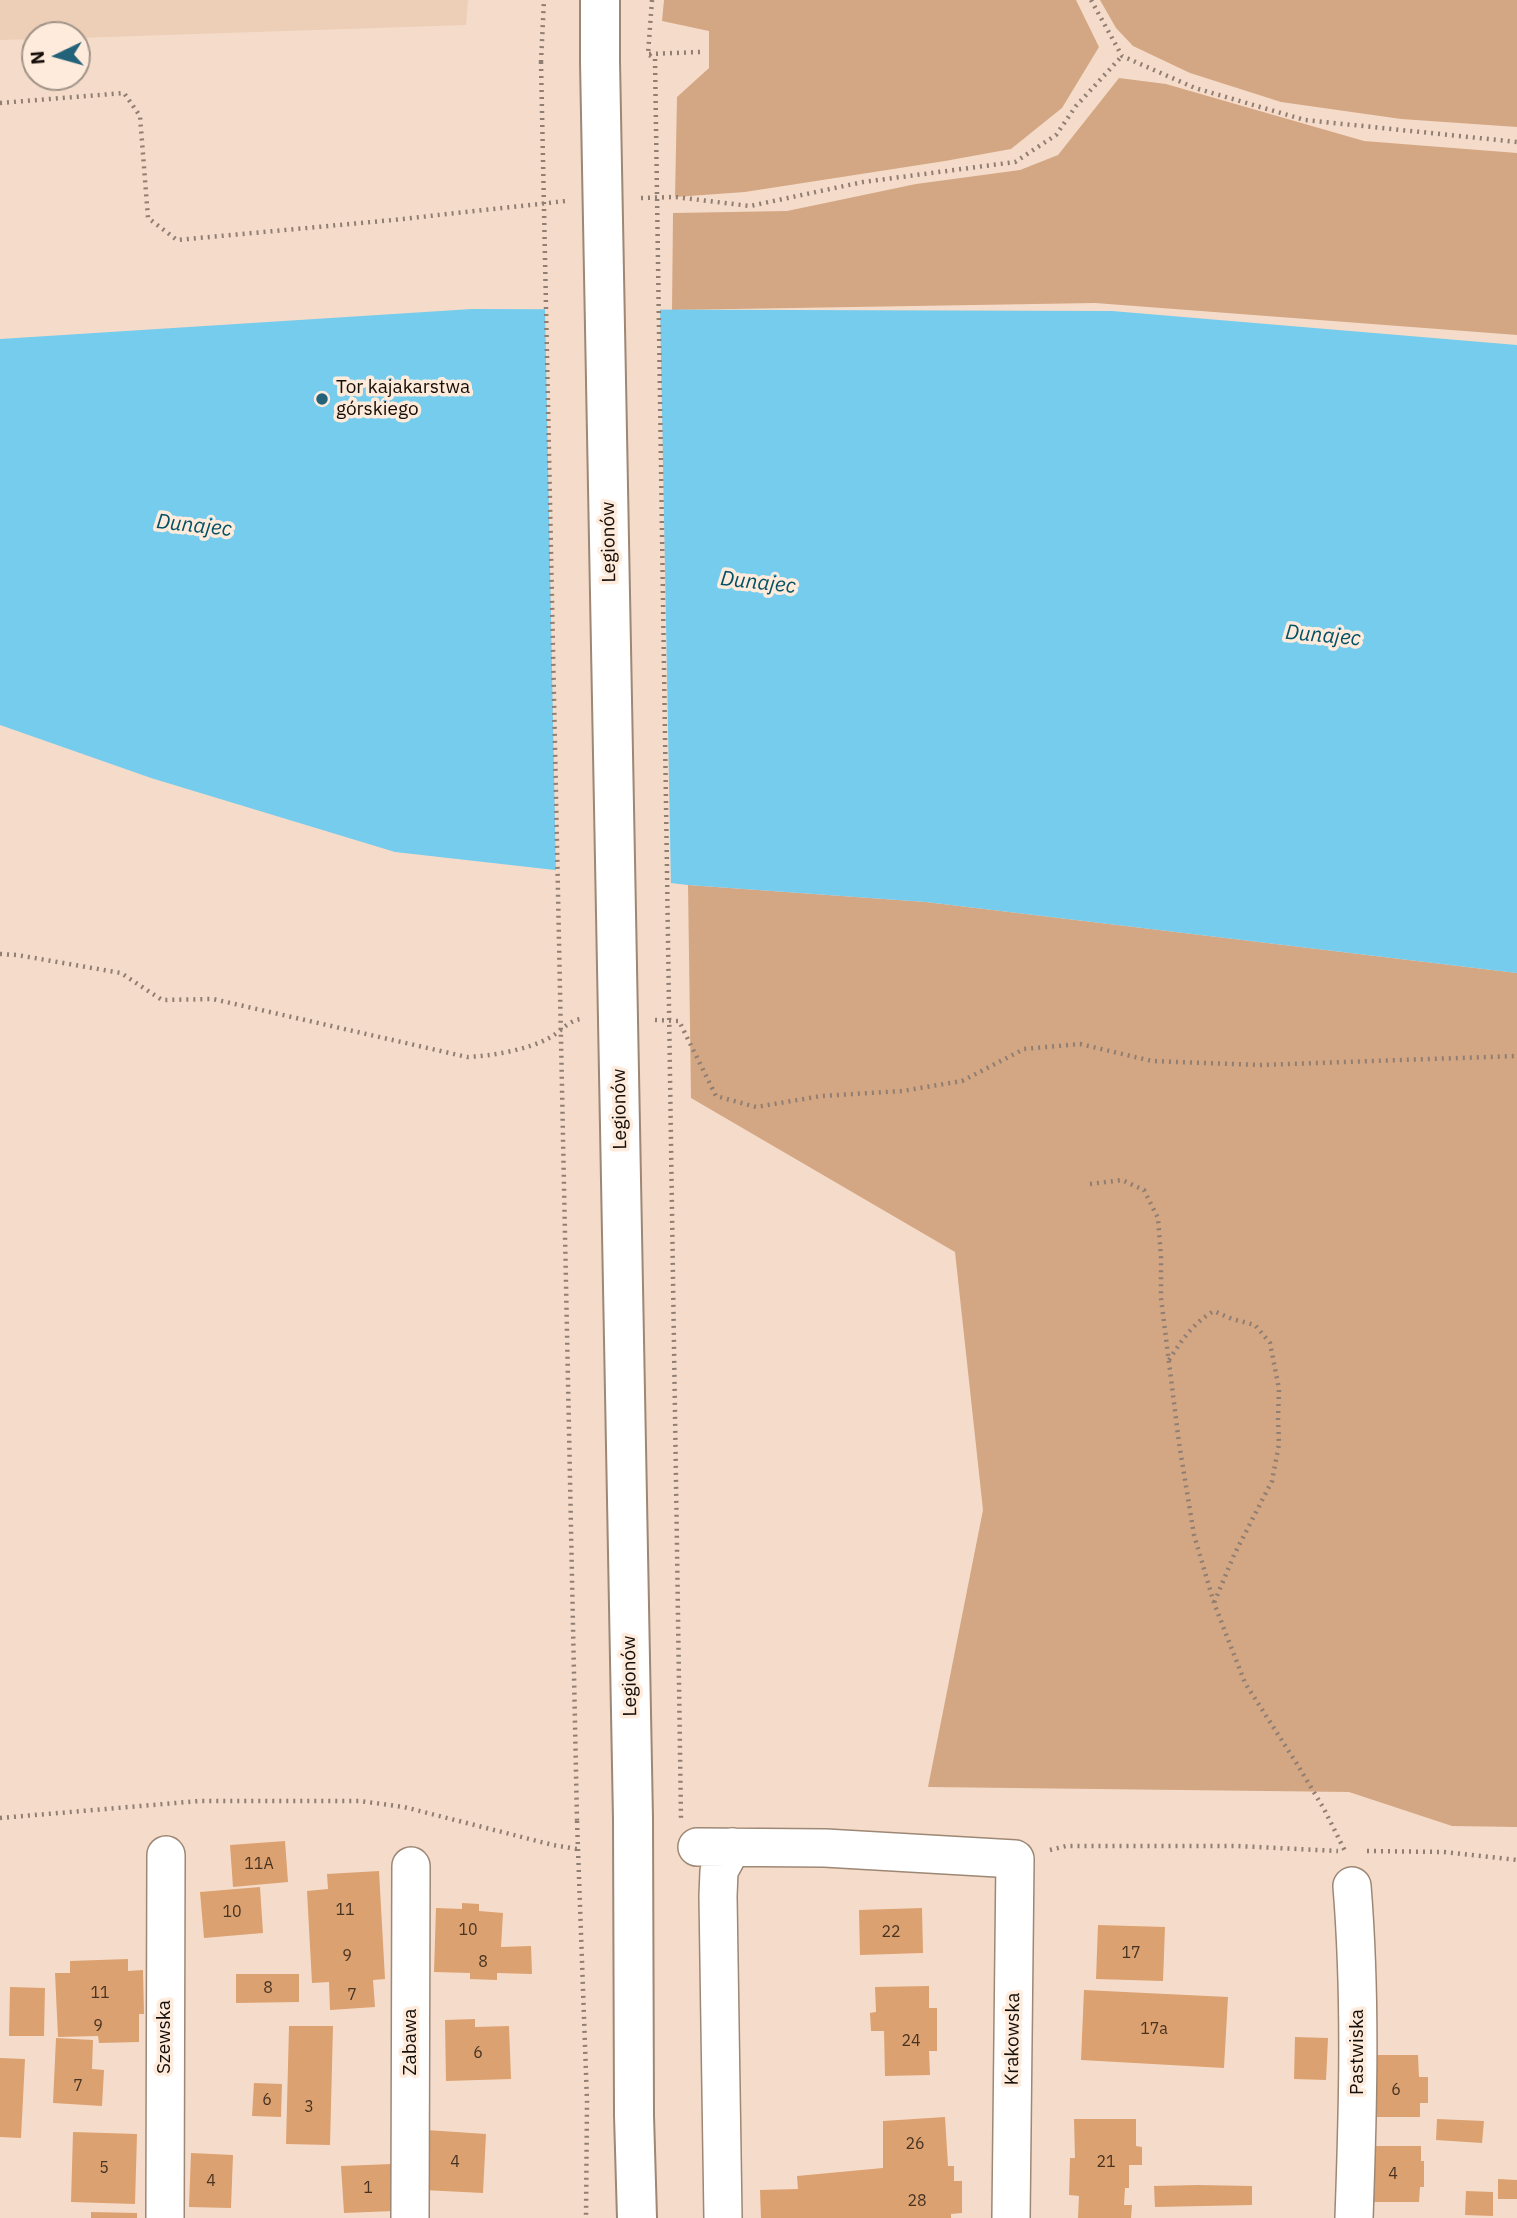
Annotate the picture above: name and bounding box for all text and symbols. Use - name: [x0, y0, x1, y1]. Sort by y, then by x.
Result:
- north arrow: [21, 21, 91, 91]
- text: N: [25, 50, 50, 66]
- place label: Tor kajakarstwa górskiego: [336, 377, 470, 421]
- marker: Tor kajakarstwa górskiego: [314, 391, 330, 407]
- street label: Legionów: [597, 501, 621, 583]
- water label: Dunajec: [155, 510, 233, 542]
- water label: Dunajec: [719, 567, 797, 599]
- water label: Dunajec: [1284, 620, 1362, 652]
- street label: Legionów: [608, 1068, 632, 1150]
- street label: Legionów: [618, 1635, 642, 1717]
- house number: 11A: [244, 1854, 274, 1874]
- house number: 11: [335, 1900, 355, 1920]
- house number: 10: [222, 1902, 242, 1922]
- house number: 10: [458, 1920, 478, 1940]
- house number: 22: [881, 1922, 901, 1942]
- house number: 17: [1121, 1943, 1141, 1963]
- house number: 9: [342, 1946, 352, 1966]
- house number: 8: [478, 1952, 488, 1972]
- house number: 8: [263, 1978, 273, 1998]
- house number: 11: [90, 1983, 110, 2003]
- house number: 7: [347, 1985, 357, 2005]
- street label: Krakowska: [1001, 1992, 1025, 2086]
- street label: Szewska: [154, 2000, 176, 2074]
- street label: Zabawa: [400, 2009, 422, 2075]
- street label: Pastwiska: [1347, 2009, 1369, 2095]
- house number: 9: [93, 2016, 103, 2036]
- house number: 17a: [1140, 2019, 1168, 2039]
- house number: 24: [901, 2031, 921, 2051]
- house number: 6: [473, 2043, 483, 2063]
- house number: 7: [73, 2076, 83, 2096]
- house number: 6: [1391, 2080, 1401, 2100]
- house number: 6: [262, 2090, 272, 2110]
- house number: 3: [304, 2097, 314, 2117]
- house number: 26: [905, 2134, 925, 2154]
- house number: 4: [450, 2152, 460, 2172]
- house number: 21: [1096, 2152, 1116, 2172]
- house number: 5: [99, 2158, 109, 2178]
- house number: 4: [1388, 2164, 1398, 2184]
- house number: 4: [206, 2171, 216, 2191]
- house number: 1: [363, 2178, 373, 2198]
- house number: 28: [907, 2191, 927, 2211]

